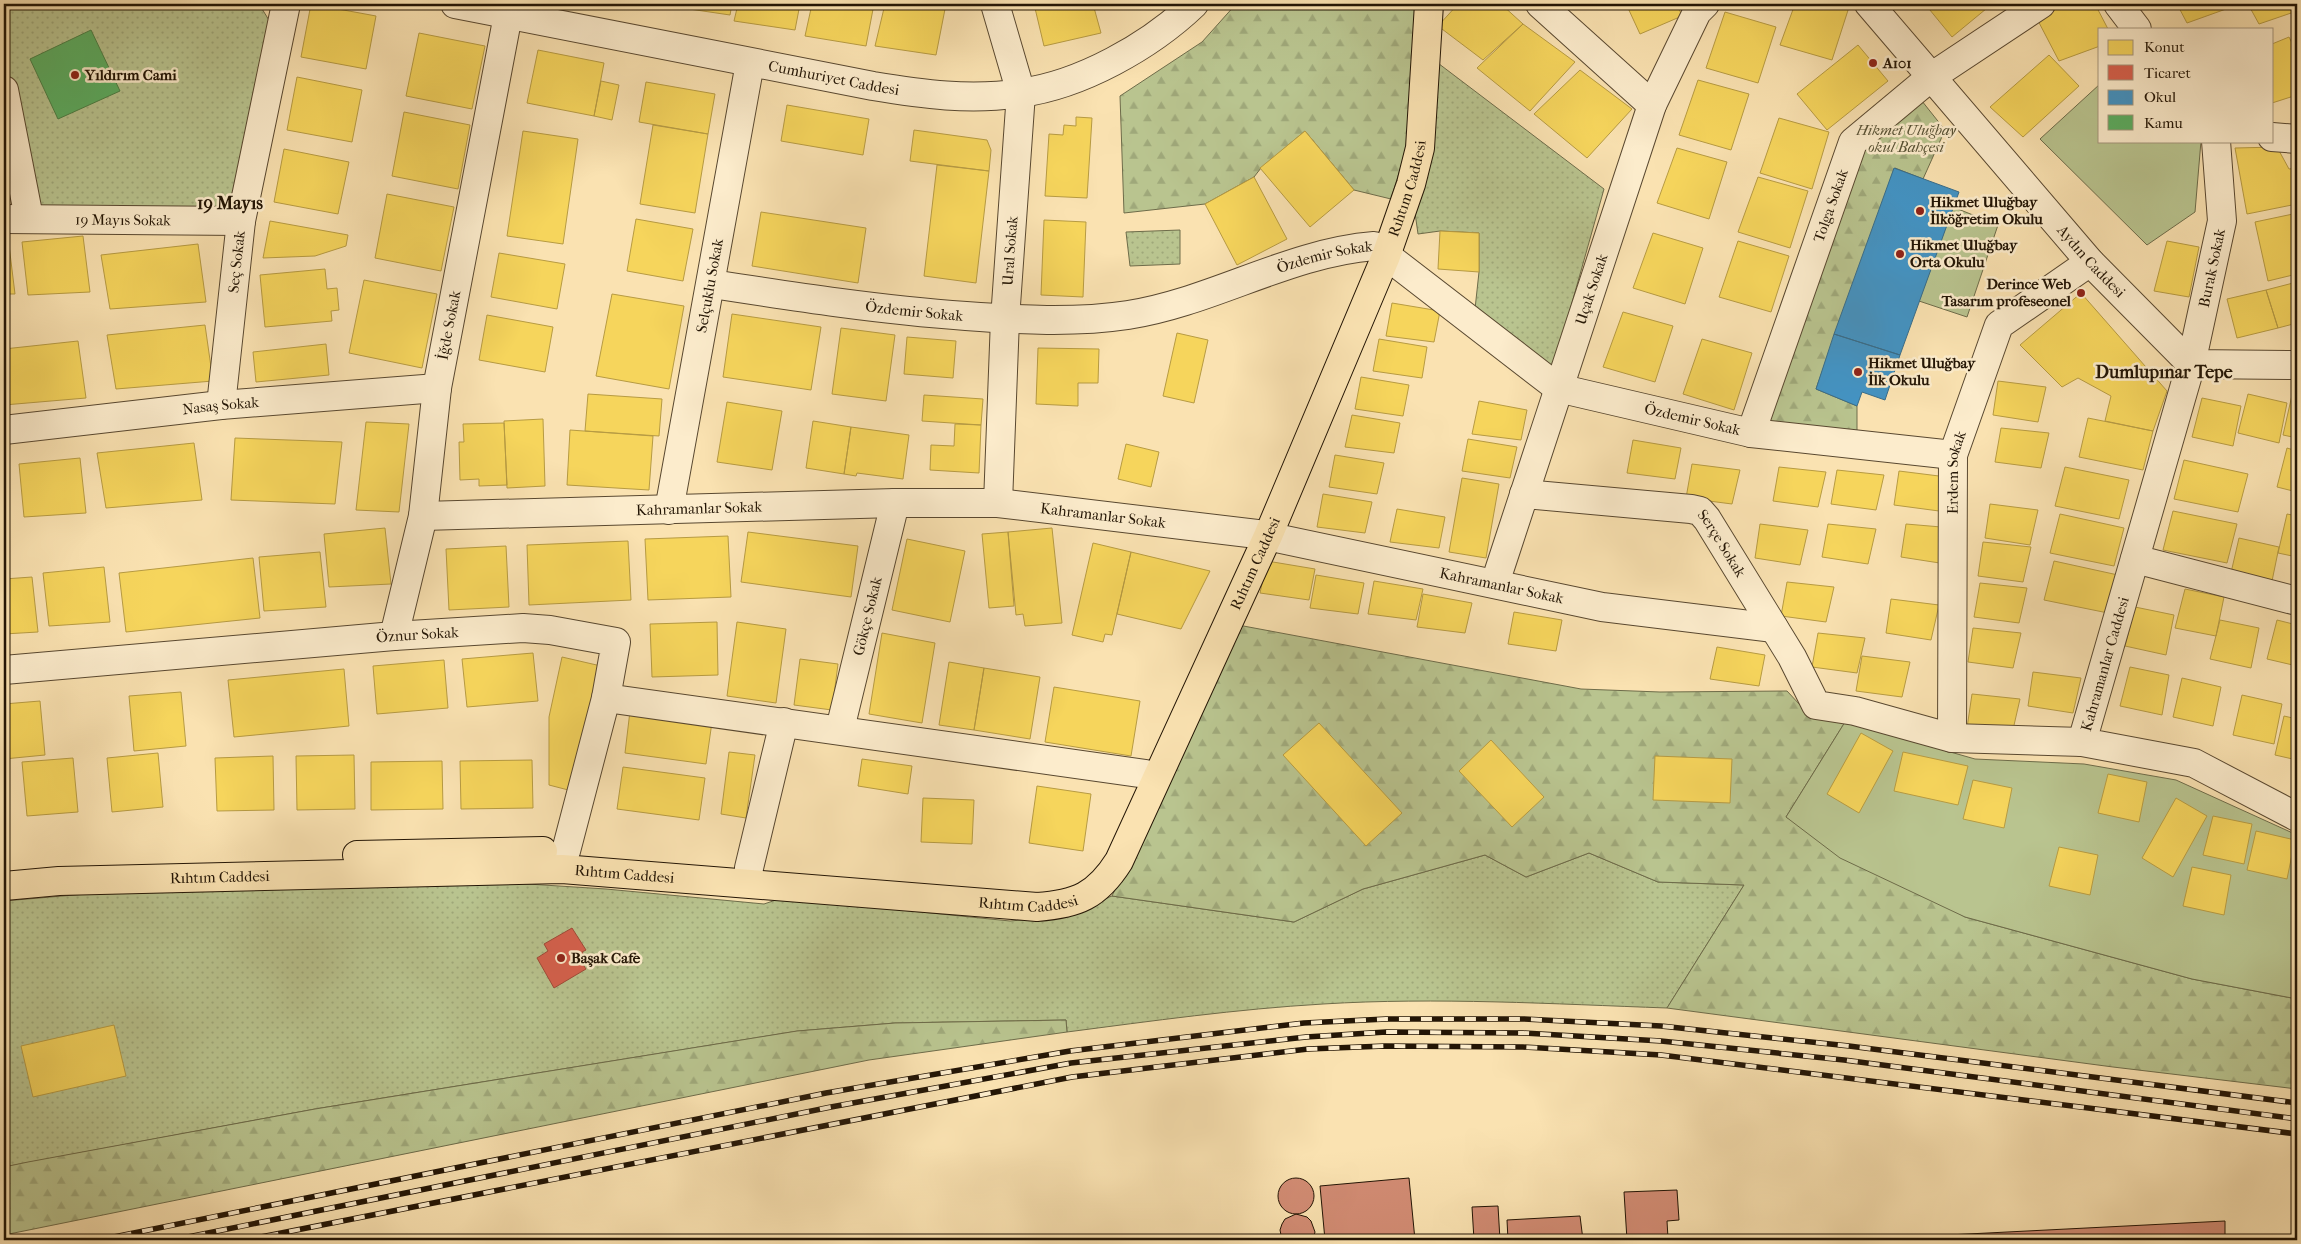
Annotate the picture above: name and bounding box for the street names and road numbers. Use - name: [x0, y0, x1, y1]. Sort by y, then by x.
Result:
- street label: Cumhuriyet Caddesi: [767, 57, 901, 99]
- street label: Rıhtım Caddesi: [1384, 139, 1429, 239]
- street label: Tolga Sokak: [1810, 166, 1852, 244]
- street label: 19 Mayıs Sokak: [75, 211, 171, 229]
- street label: Ural Sokak: [999, 215, 1021, 287]
- street label: Aydın Caddesi: [2053, 221, 2129, 302]
- street label: Burak Sokak: [2195, 227, 2229, 309]
- street label: Seç Sokak: [224, 229, 249, 294]
- street label: Selçuklu Sokak: [692, 237, 727, 334]
- street label: Özdemir Sokak: [1274, 237, 1374, 277]
- street label: Uçak Sokak: [1571, 251, 1612, 327]
- street label: İğde Sokak: [434, 289, 464, 362]
- street label: Özdemir Sokak: [864, 297, 964, 325]
- street label: Nasaş Sokak: [181, 393, 260, 418]
- street label: Özdemir Sokak: [1643, 399, 1743, 439]
- street label: Erdem Sokak: [1944, 428, 1970, 514]
- street label: Kahramanlar Sokak: [636, 498, 763, 519]
- street label: Kahramanlar Sokak: [1039, 499, 1167, 532]
- street label: Serçe Sokak: [1694, 506, 1750, 581]
- street label: Rıhtım Caddesi: [1226, 514, 1284, 613]
- street label: Kahramanlar Sokak: [1438, 564, 1565, 608]
- street label: Gökçe Sokak: [849, 575, 886, 658]
- street label: Kahramanlar Caddesi: [2077, 594, 2133, 733]
- street label: Öznur Sokak: [375, 623, 460, 647]
- street label: Rıhtım Caddesi: [574, 861, 676, 887]
- street label: Rıhtım Caddesi: [170, 867, 270, 887]
- street label: Rıhtım Caddesi: [978, 891, 1081, 916]

